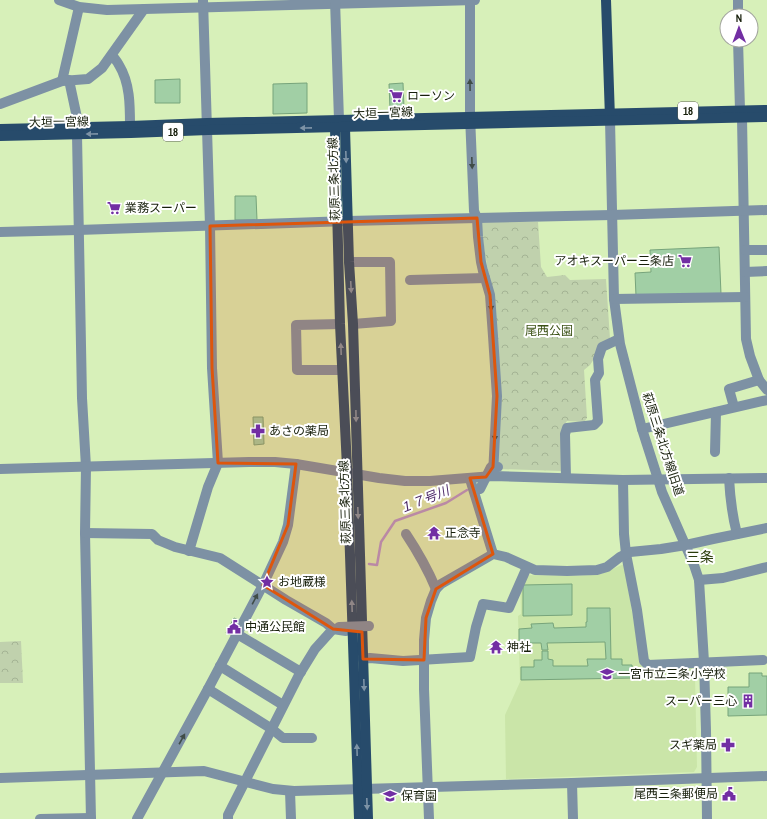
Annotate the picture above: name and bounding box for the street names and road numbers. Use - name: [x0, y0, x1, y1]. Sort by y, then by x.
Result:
- road number: 18: [678, 102, 698, 120]
- street label: 大垣一宮線: [353, 104, 413, 122]
- street label: 大垣一宮線: [29, 113, 89, 131]
- road number: 18: [163, 123, 183, 141]
- street label: 萩原三条北方線: [325, 137, 343, 221]
- street label: 萩原三条北方線旧道: [639, 390, 687, 498]
- street label: 萩原三条北方線: [336, 460, 354, 544]

